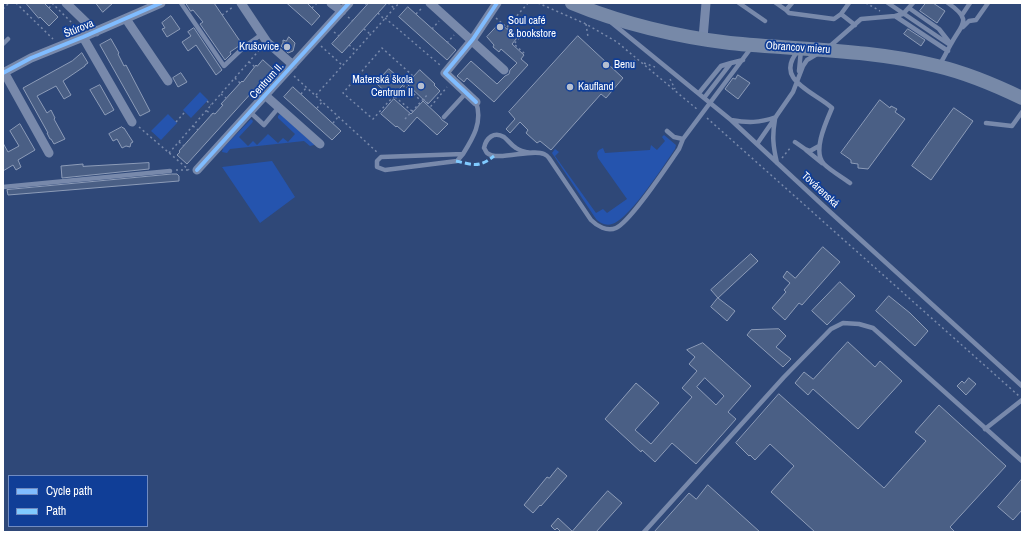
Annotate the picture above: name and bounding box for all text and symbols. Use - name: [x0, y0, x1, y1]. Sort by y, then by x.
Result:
- place label: Soul café & bookstore: [508, 14, 556, 40]
- street label: Štúrova: [62, 17, 96, 41]
- marker: Soul café & bookstore: [495, 22, 505, 32]
- street label: Obrancov mieru: [765, 39, 831, 57]
- place label: Krušovice: [239, 40, 279, 54]
- marker: Krušovice: [282, 42, 292, 52]
- place label: Benu: [614, 58, 635, 72]
- street label: Centrum II.: [247, 60, 287, 102]
- marker: Benu: [601, 60, 611, 70]
- place label: Materská škola Centrum II: [352, 73, 413, 99]
- place label: Kaufland: [578, 80, 614, 94]
- marker: Materská škola Centrum II: [416, 81, 426, 91]
- marker: Kaufland: [565, 82, 575, 92]
- street label: Továrenská: [799, 169, 841, 211]
- legend: [8, 475, 148, 527]
- text: Cycle path: [46, 483, 93, 499]
- text: Path: [46, 503, 66, 519]

